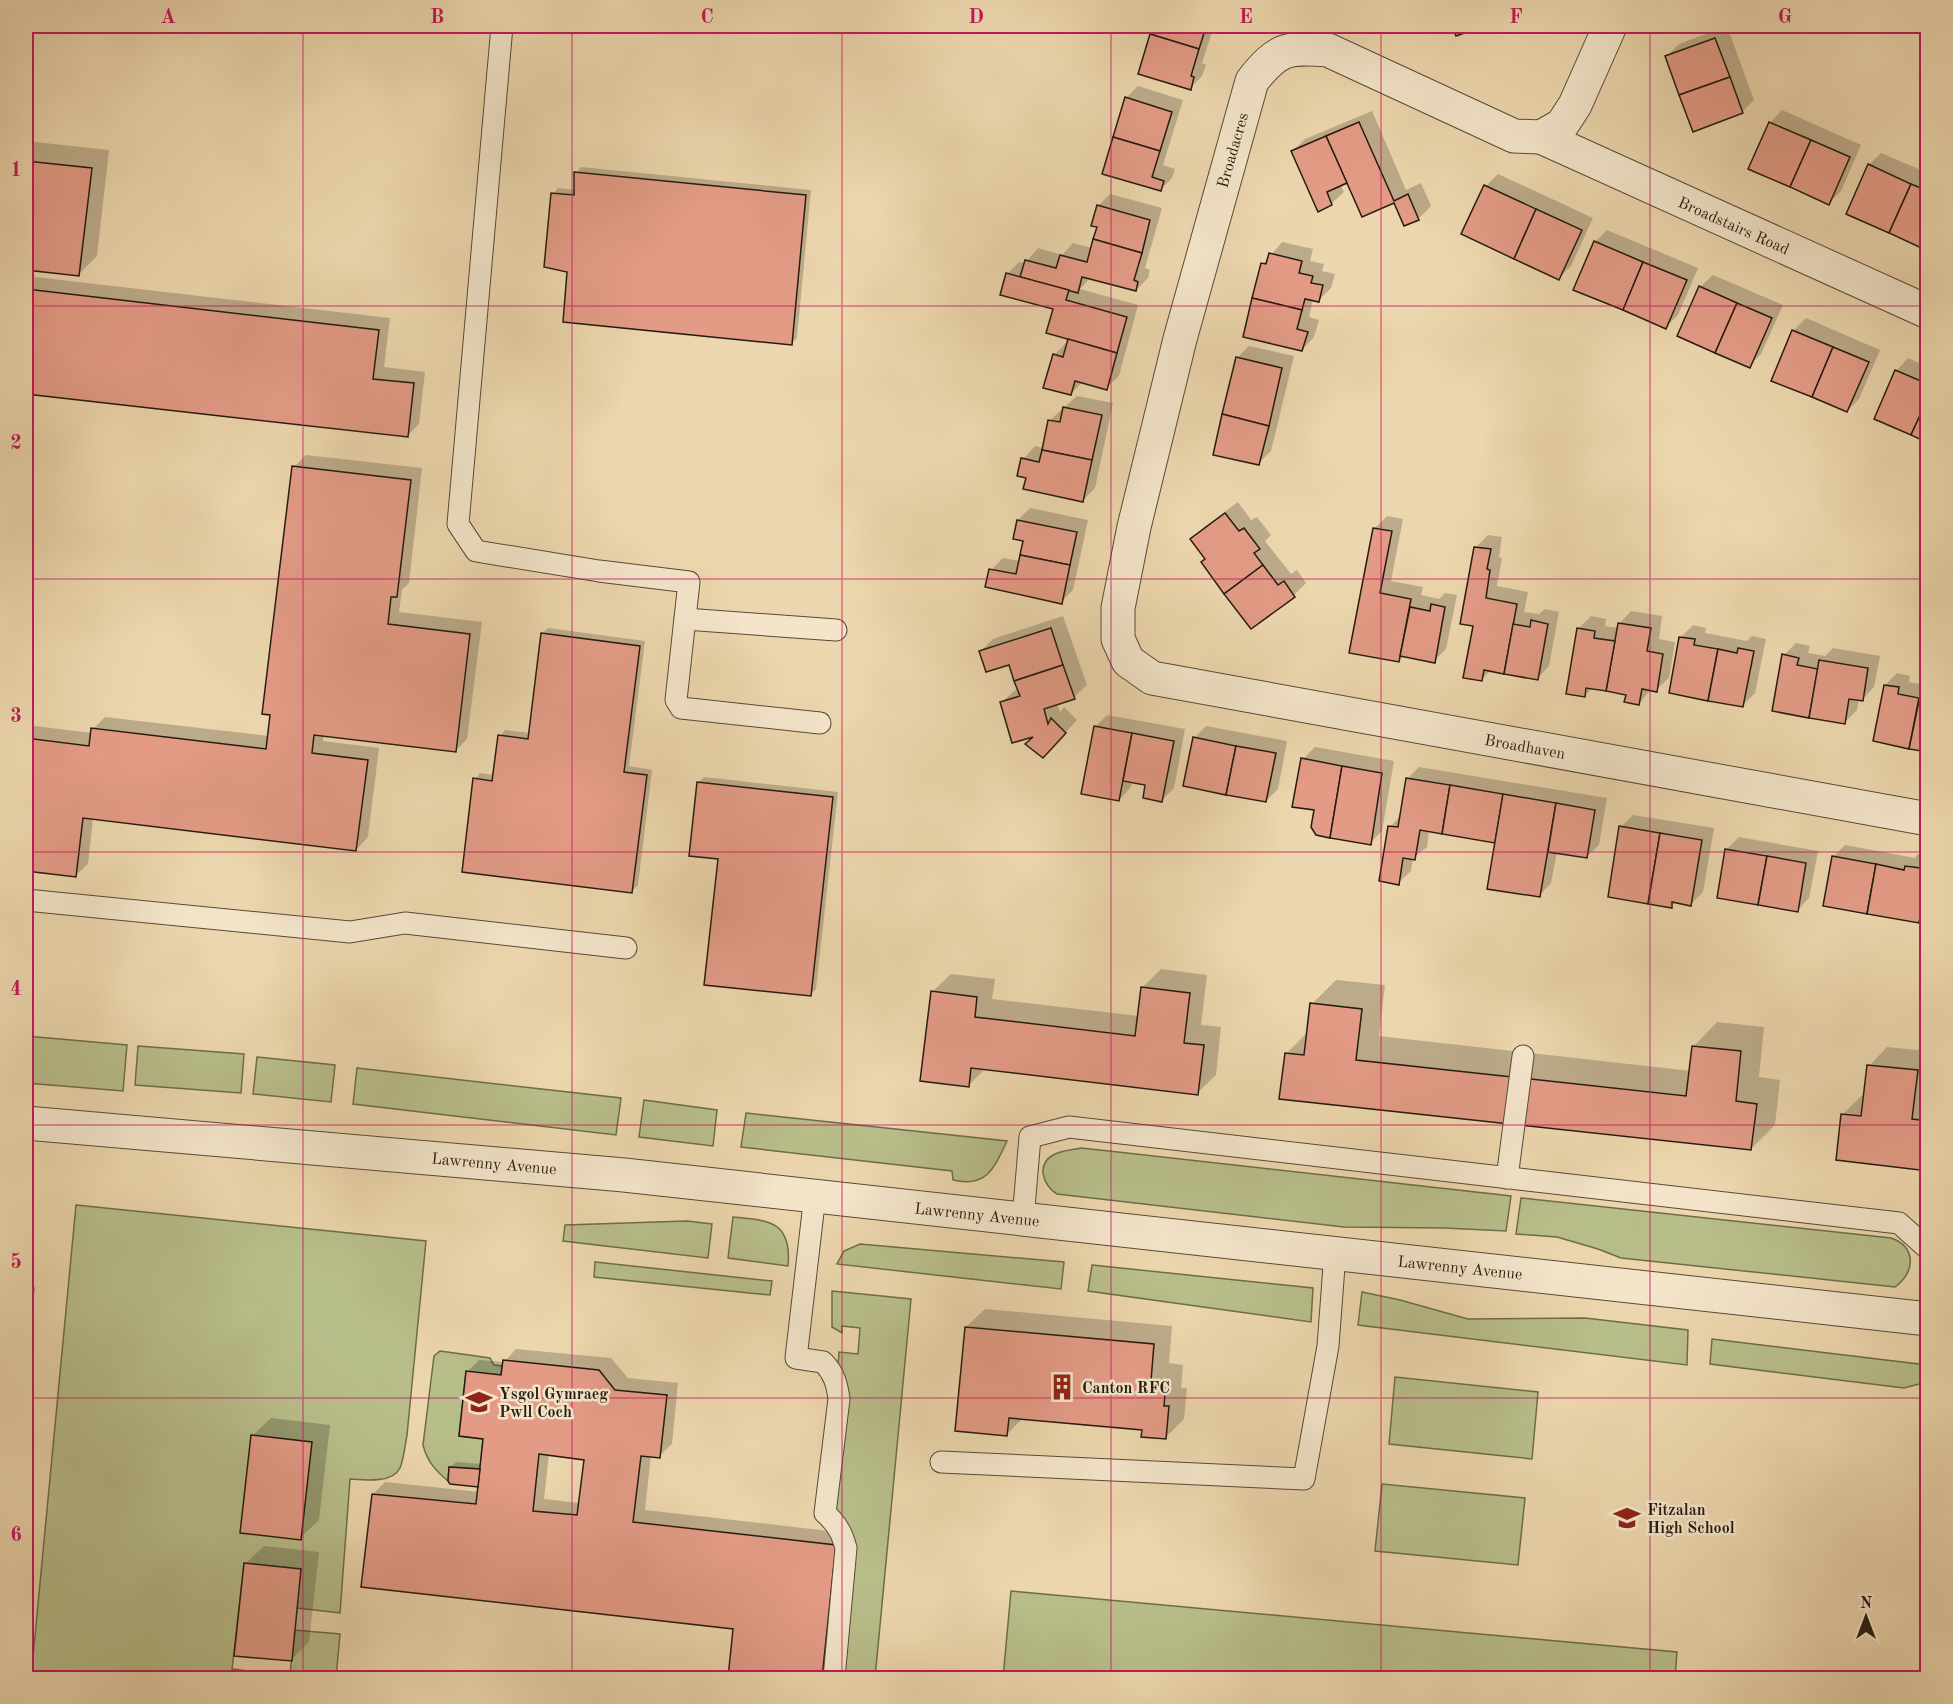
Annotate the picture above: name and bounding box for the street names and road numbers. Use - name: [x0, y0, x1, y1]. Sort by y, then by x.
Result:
- street label: Broadacres: [1216, 111, 1252, 190]
- street label: Broadstairs Road: [1675, 195, 1791, 259]
- street label: Broadhaven: [1483, 733, 1567, 763]
- street label: Lawrenny Avenue: [431, 1152, 557, 1178]
- street label: Lawrenny Avenue: [913, 1201, 1040, 1231]
- street label: Lawrenny Avenue: [1396, 1254, 1523, 1284]

